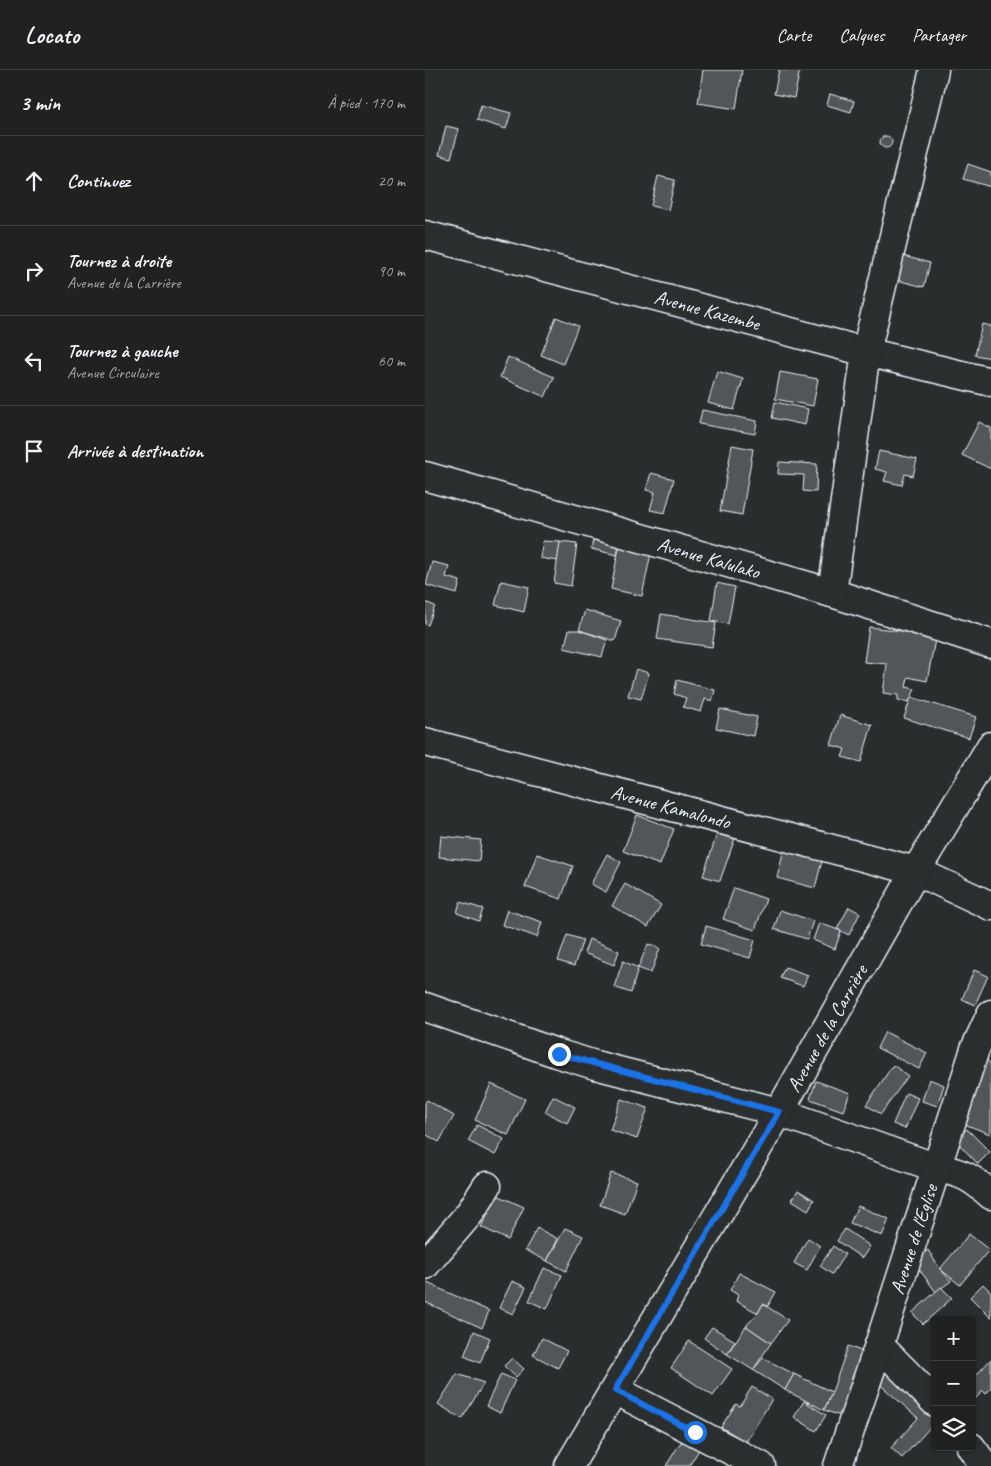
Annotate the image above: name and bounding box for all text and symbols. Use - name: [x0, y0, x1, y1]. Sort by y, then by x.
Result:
- text: Locato: [25, 20, 79, 50]
- text: Carte: [777, 24, 811, 46]
- text: Calques: [839, 24, 884, 46]
- text: Partager: [912, 24, 966, 46]
- text: 3 min: [20, 90, 60, 116]
- text: À pied · 170 m: [327, 93, 405, 113]
- icon: ahead: [20, 167, 48, 195]
- text: Continuez: [67, 169, 130, 193]
- text: 20 m: [378, 171, 405, 191]
- text: Tournez à droite: [67, 249, 171, 273]
- icon: right: [20, 257, 48, 285]
- text: 90 m: [378, 261, 405, 281]
- text: Avenue de la Carrière: [67, 273, 181, 293]
- street label: Avenue Kazembe: [652, 284, 764, 336]
- text: Tournez à gauche: [67, 339, 178, 363]
- icon: left: [20, 347, 48, 375]
- text: 60 m: [378, 351, 405, 371]
- text: Avenue Circulaire: [67, 363, 159, 383]
- icon: arrive: [20, 437, 48, 465]
- text: Arrivée à destination: [67, 439, 203, 463]
- street label: Avenue Kalulako: [654, 531, 764, 584]
- street label: Avenue Kamalondo: [608, 779, 734, 834]
- street label: Avenue de la Carrière: [781, 959, 873, 1096]
- route end: [548, 1043, 571, 1066]
- street label: Avenue de l'Eglise: [884, 1180, 943, 1297]
- map controls: [931, 1316, 976, 1451]
- button: +: [931, 1316, 976, 1361]
- button: −: [931, 1361, 976, 1406]
- button: layers: [931, 1406, 976, 1451]
- route start: [684, 1421, 707, 1444]

